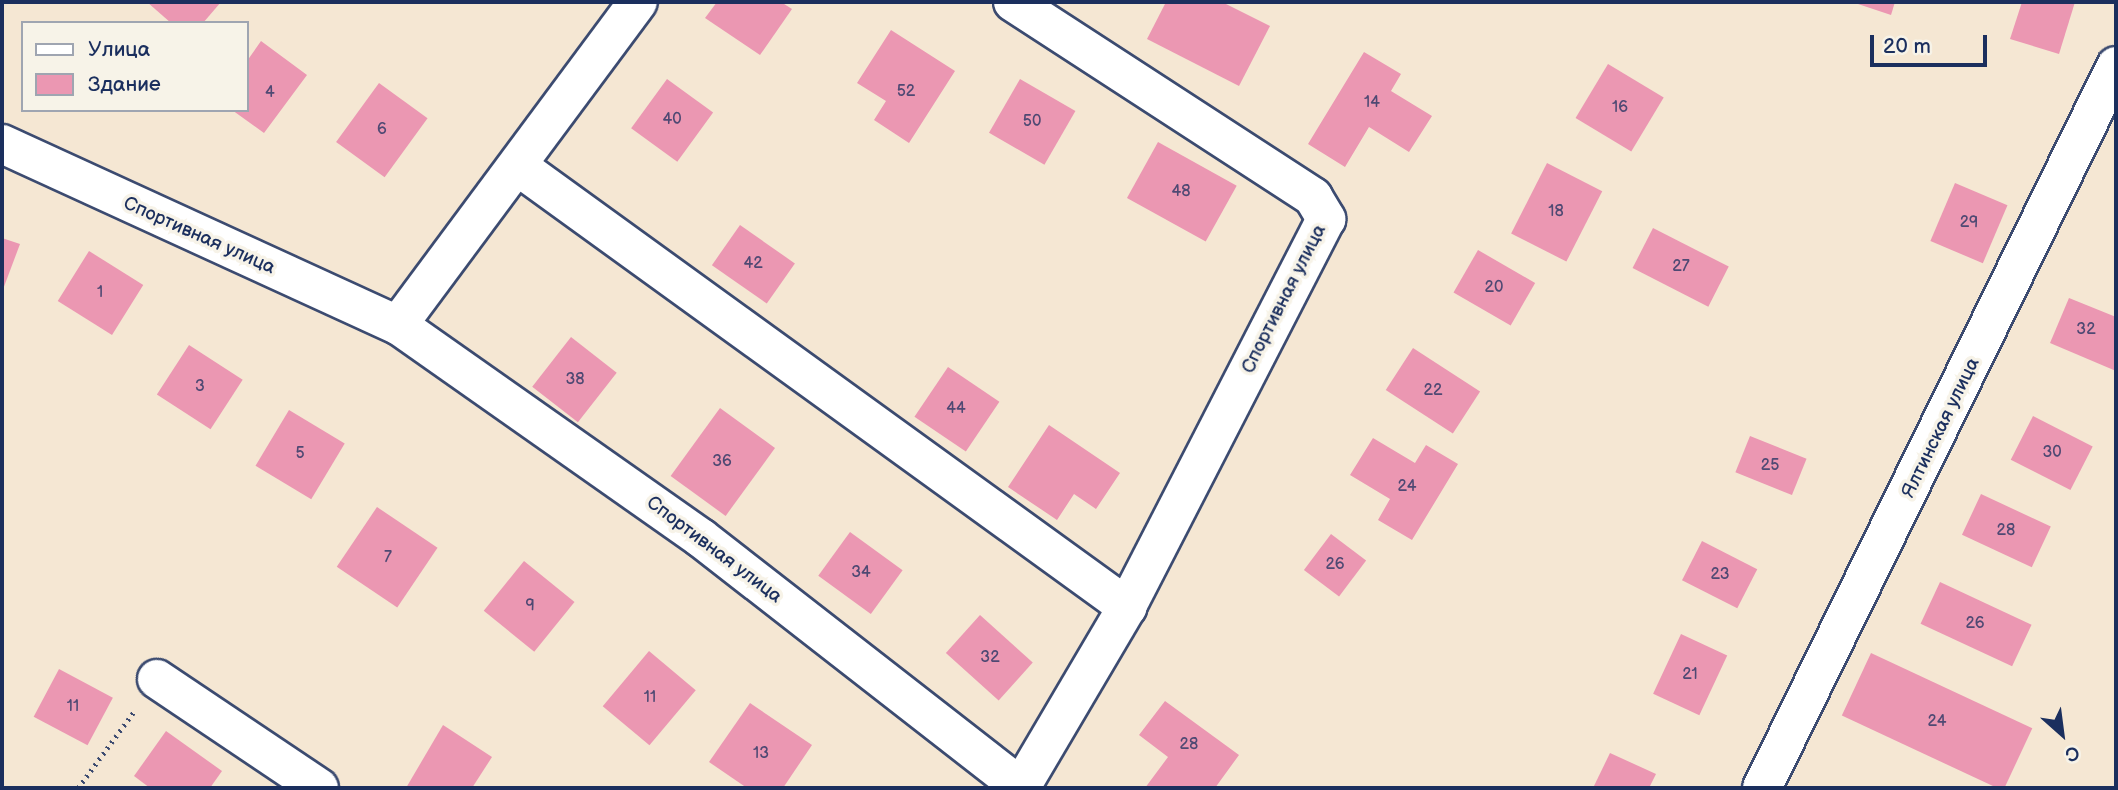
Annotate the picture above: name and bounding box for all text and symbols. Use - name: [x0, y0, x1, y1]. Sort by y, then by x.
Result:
- legend: [21, 21, 248, 112]
- scale bar: [1873, 21, 1990, 65]
- text: 20 m: [1883, 34, 1931, 59]
- text: Улица: [88, 37, 150, 62]
- text: Здание: [88, 72, 161, 97]
- house number: 52: [897, 82, 915, 102]
- house number: 4: [265, 83, 275, 103]
- house number: 14: [1364, 93, 1380, 113]
- house number: 16: [1612, 98, 1628, 118]
- house number: 40: [662, 110, 682, 130]
- house number: 50: [1023, 112, 1041, 132]
- house number: 6: [377, 120, 387, 140]
- house number: 48: [1171, 182, 1191, 202]
- street label: Спортивная улица: [120, 192, 278, 280]
- house number: 18: [1548, 202, 1564, 222]
- house number: 29: [1960, 213, 1978, 233]
- street label: Спортивная улица: [1237, 221, 1331, 377]
- house number: 42: [743, 254, 763, 274]
- house number: 27: [1672, 257, 1690, 277]
- house number: 20: [1485, 278, 1503, 298]
- house number: 1: [97, 283, 103, 303]
- house number: 32: [2076, 320, 2096, 340]
- street label: Ялтинская улица: [1897, 354, 1985, 502]
- house number: 38: [565, 370, 585, 390]
- house number: 3: [195, 377, 205, 397]
- house number: 22: [1424, 381, 1442, 401]
- house number: 44: [946, 399, 966, 419]
- house number: 30: [2042, 443, 2062, 463]
- house number: 5: [295, 444, 305, 464]
- house number: 36: [712, 452, 732, 472]
- house number: 25: [1761, 456, 1779, 476]
- house number: 24: [1398, 477, 1416, 497]
- street label: Спортивная улица: [642, 492, 786, 608]
- house number: 28: [1997, 521, 2015, 541]
- house number: 7: [384, 548, 392, 568]
- house number: 26: [1325, 555, 1345, 575]
- house number: 34: [851, 563, 871, 583]
- house number: 23: [1711, 565, 1729, 585]
- house number: 9: [525, 596, 535, 616]
- house number: 26: [1965, 614, 1985, 634]
- house number: 32: [980, 648, 1000, 668]
- house number: 21: [1682, 665, 1698, 685]
- house number: 11: [644, 688, 656, 708]
- house number: 11: [67, 697, 79, 717]
- north arrow: [2027, 699, 2097, 769]
- house number: 24: [1928, 712, 1946, 732]
- house number: 28: [1180, 735, 1198, 755]
- text: С: [2061, 740, 2083, 766]
- house number: 13: [753, 744, 769, 764]

